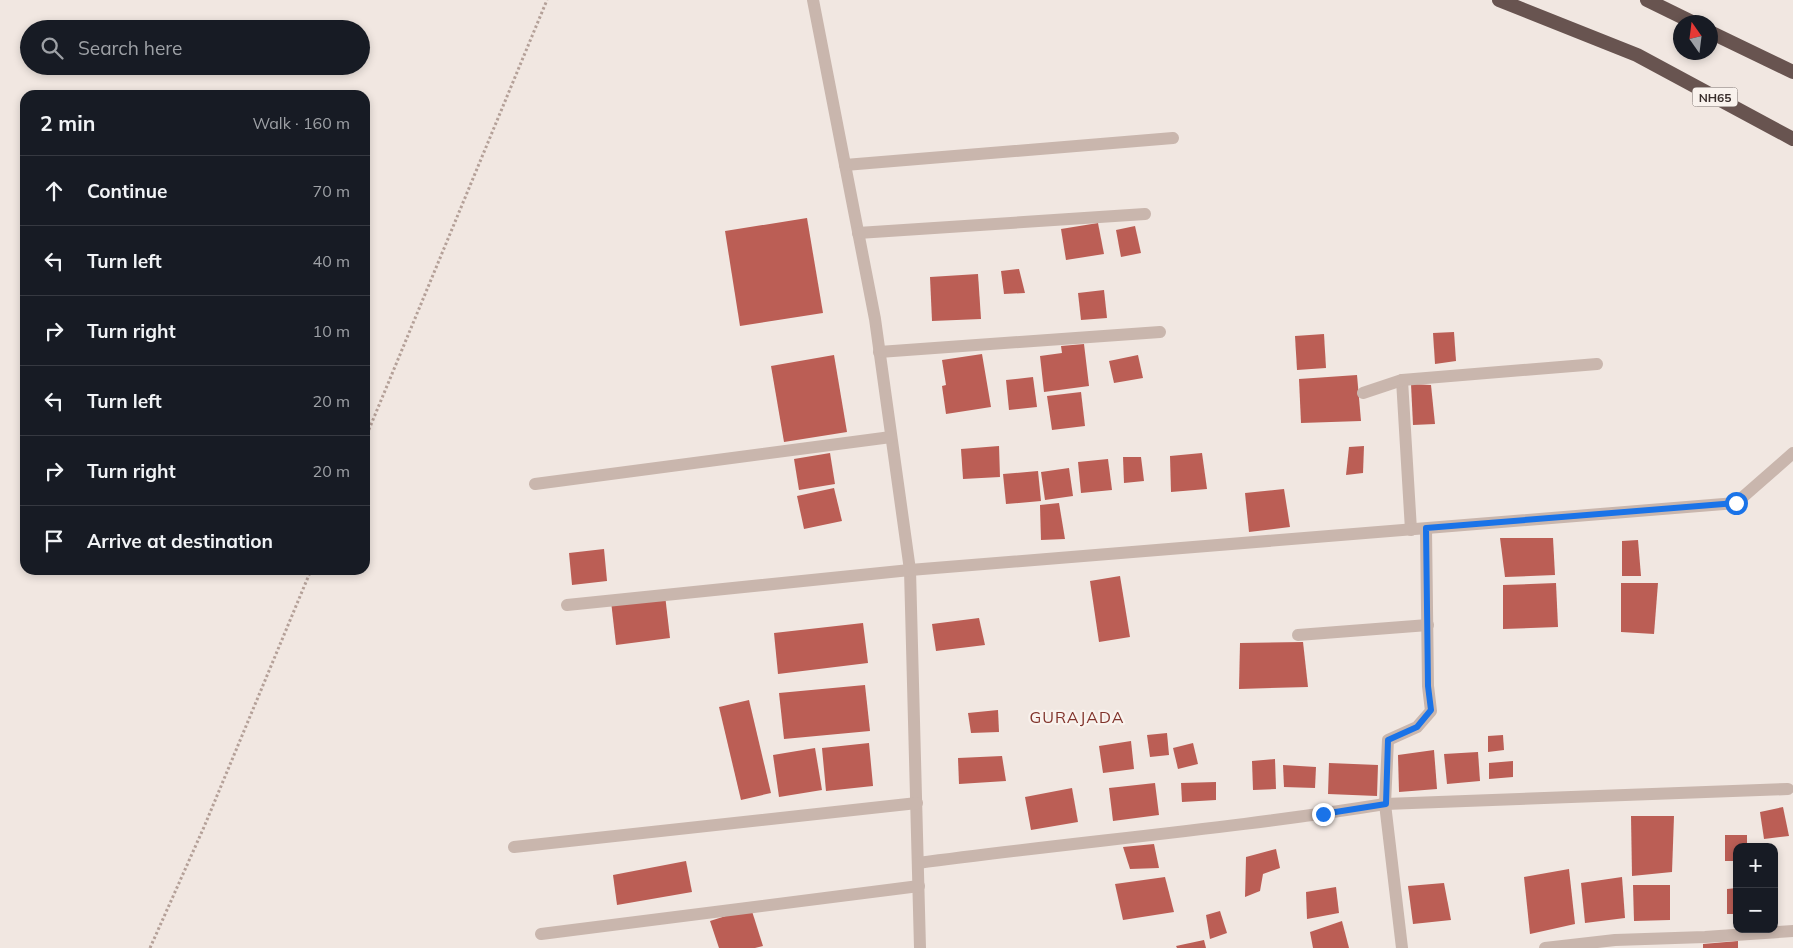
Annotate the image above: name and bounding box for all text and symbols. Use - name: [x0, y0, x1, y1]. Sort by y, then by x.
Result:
- north arrow: [1673, 15, 1718, 60]
- search box: [20, 20, 370, 75]
- icon: search: [38, 34, 66, 62]
- text: Search here: [78, 36, 182, 60]
- road number: NH65: [1692, 88, 1738, 106]
- text: 2 min: [40, 110, 95, 136]
- text: Walk · 160 m: [252, 113, 350, 133]
- icon: ahead: [40, 177, 68, 205]
- text: Continue: [87, 179, 167, 203]
- text: 70 m: [313, 181, 350, 201]
- icon: left: [40, 247, 68, 275]
- text: Turn left: [87, 249, 162, 273]
- text: 40 m: [313, 251, 350, 271]
- icon: right: [40, 317, 68, 345]
- text: Turn right: [87, 319, 176, 343]
- text: 10 m: [313, 321, 350, 341]
- icon: left: [40, 387, 68, 415]
- text: Turn left: [87, 389, 162, 413]
- text: 20 m: [313, 391, 350, 411]
- icon: right: [40, 457, 68, 485]
- text: Turn right: [87, 459, 176, 483]
- text: 20 m: [313, 461, 350, 481]
- route start: [1725, 492, 1748, 515]
- icon: arrive: [40, 527, 68, 555]
- text: Arrive at destination: [87, 529, 273, 553]
- district label: GURAJADA: [1030, 707, 1124, 727]
- route end: [1312, 803, 1335, 826]
- map controls: [1733, 843, 1778, 933]
- button: +: [1733, 843, 1778, 888]
- button: −: [1733, 888, 1778, 933]

